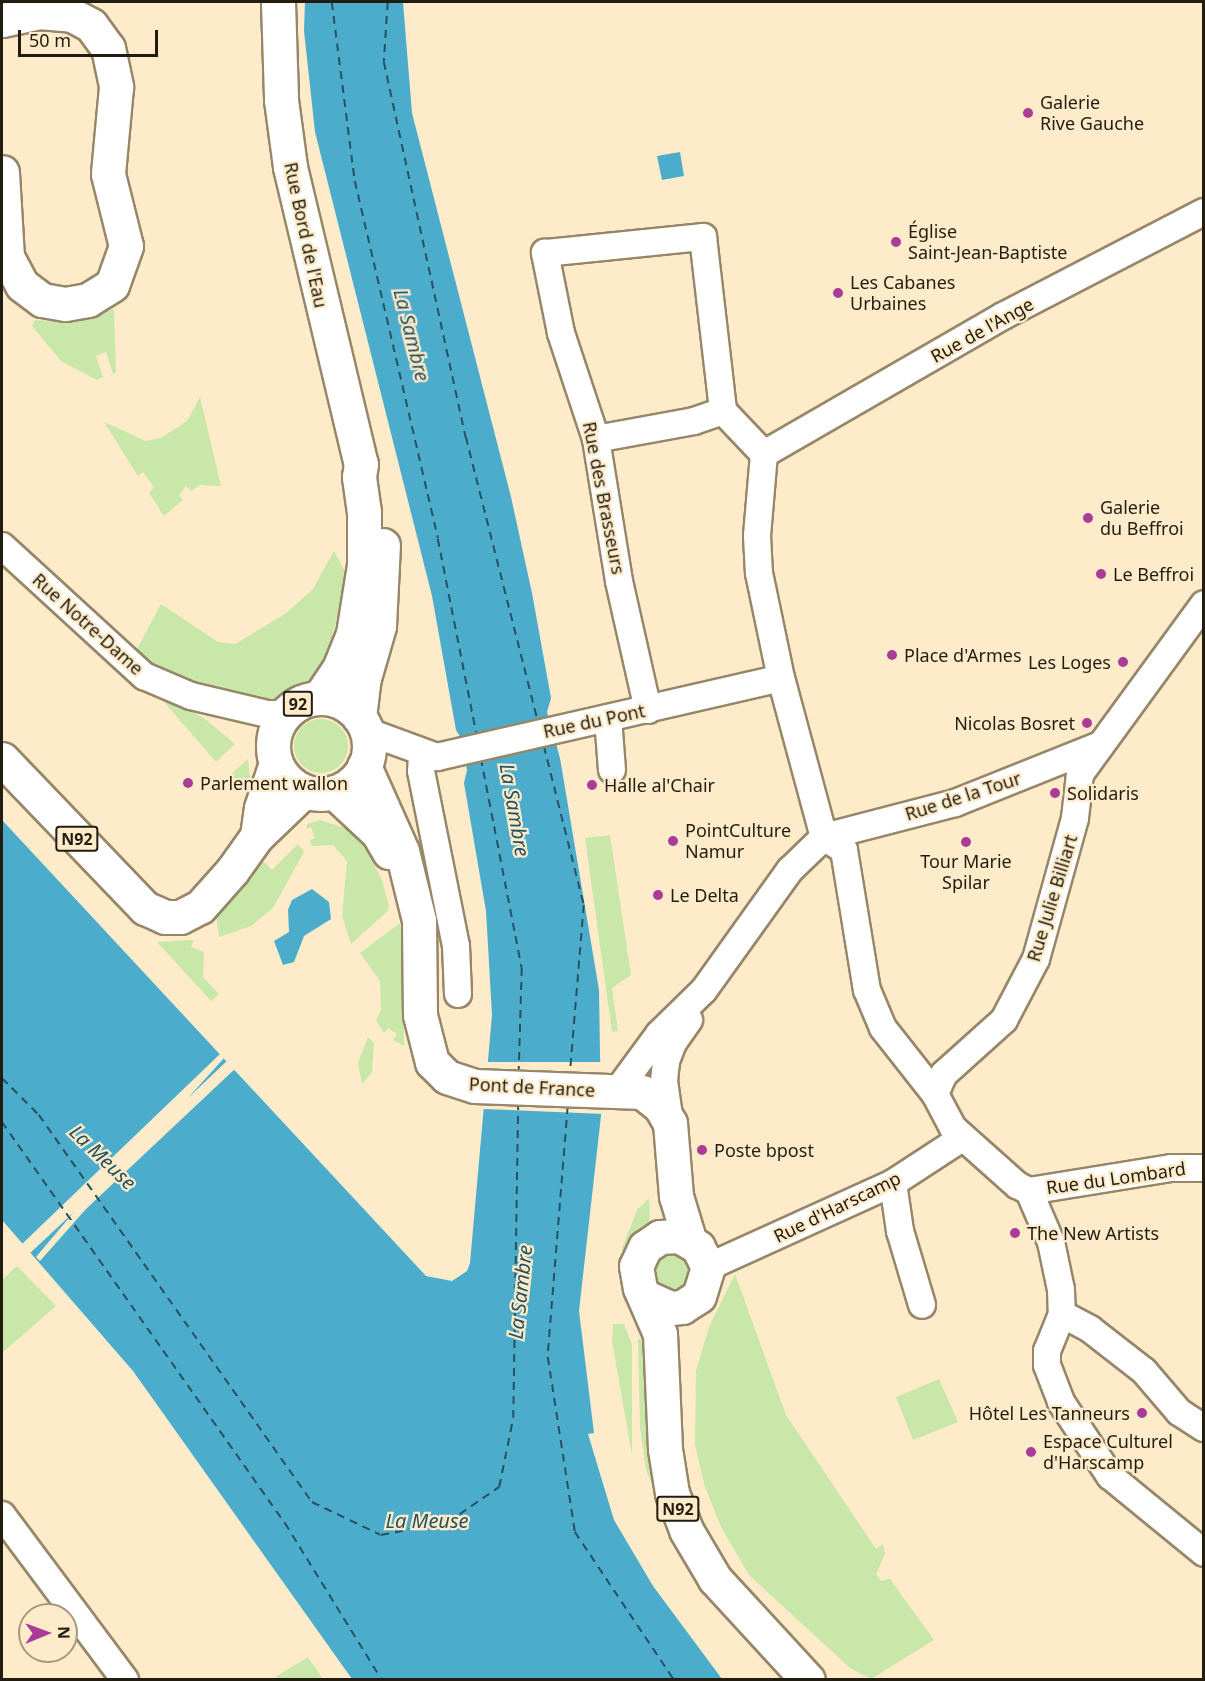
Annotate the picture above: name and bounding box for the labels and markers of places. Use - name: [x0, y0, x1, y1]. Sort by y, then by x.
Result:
- place label: Galerie Rive Gauche: [1040, 92, 1144, 134]
- marker: Galerie Rive Gauche: [1021, 106, 1035, 120]
- place label: Église Saint-Jean-Baptiste: [908, 221, 1067, 264]
- marker: Église Saint-Jean-Baptiste: [889, 235, 903, 249]
- place label: Les Cabanes Urbaines: [850, 272, 955, 314]
- marker: Les Cabanes Urbaines: [831, 286, 845, 300]
- place label: Galerie du Beffroi: [1100, 497, 1184, 540]
- marker: Galerie du Beffroi: [1081, 511, 1095, 525]
- place label: Le Beffroi: [1113, 563, 1194, 585]
- marker: Le Beffroi: [1094, 567, 1108, 581]
- place label: Place d'Armes: [904, 644, 1022, 666]
- marker: Place d'Armes: [885, 648, 899, 662]
- place label: Les Loges: [1028, 651, 1111, 673]
- marker: Les Loges: [1116, 655, 1130, 669]
- place label: Nicolas Bosret: [954, 712, 1075, 734]
- marker: Nicolas Bosret: [1080, 716, 1094, 730]
- place label: Parlement wallon: [200, 772, 348, 794]
- place label: Halle al'Chair: [604, 774, 715, 796]
- marker: Parlement wallon: [181, 776, 195, 790]
- marker: Halle al'Chair: [585, 778, 599, 792]
- place label: Solidaris: [1067, 782, 1139, 804]
- marker: Solidaris: [1048, 786, 1062, 800]
- place label: PointCulture Namur: [685, 820, 791, 862]
- marker: PointCulture Namur: [666, 834, 680, 848]
- marker: Tour Marie Spilar: [959, 835, 973, 849]
- place label: Tour Marie Spilar: [920, 851, 1012, 894]
- place label: Le Delta: [670, 884, 739, 906]
- marker: Le Delta: [651, 888, 665, 902]
- place label: Poste bpost: [714, 1139, 814, 1161]
- marker: Poste bpost: [695, 1143, 709, 1157]
- place label: The New Artists: [1027, 1222, 1159, 1244]
- marker: The New Artists: [1008, 1226, 1022, 1240]
- place label: Hôtel Les Tanneurs: [969, 1402, 1130, 1424]
- marker: Hôtel Les Tanneurs: [1135, 1406, 1149, 1420]
- place label: Espace Culturel d'Harscamp: [1043, 1431, 1173, 1474]
- marker: Espace Culturel d'Harscamp: [1024, 1445, 1038, 1459]

